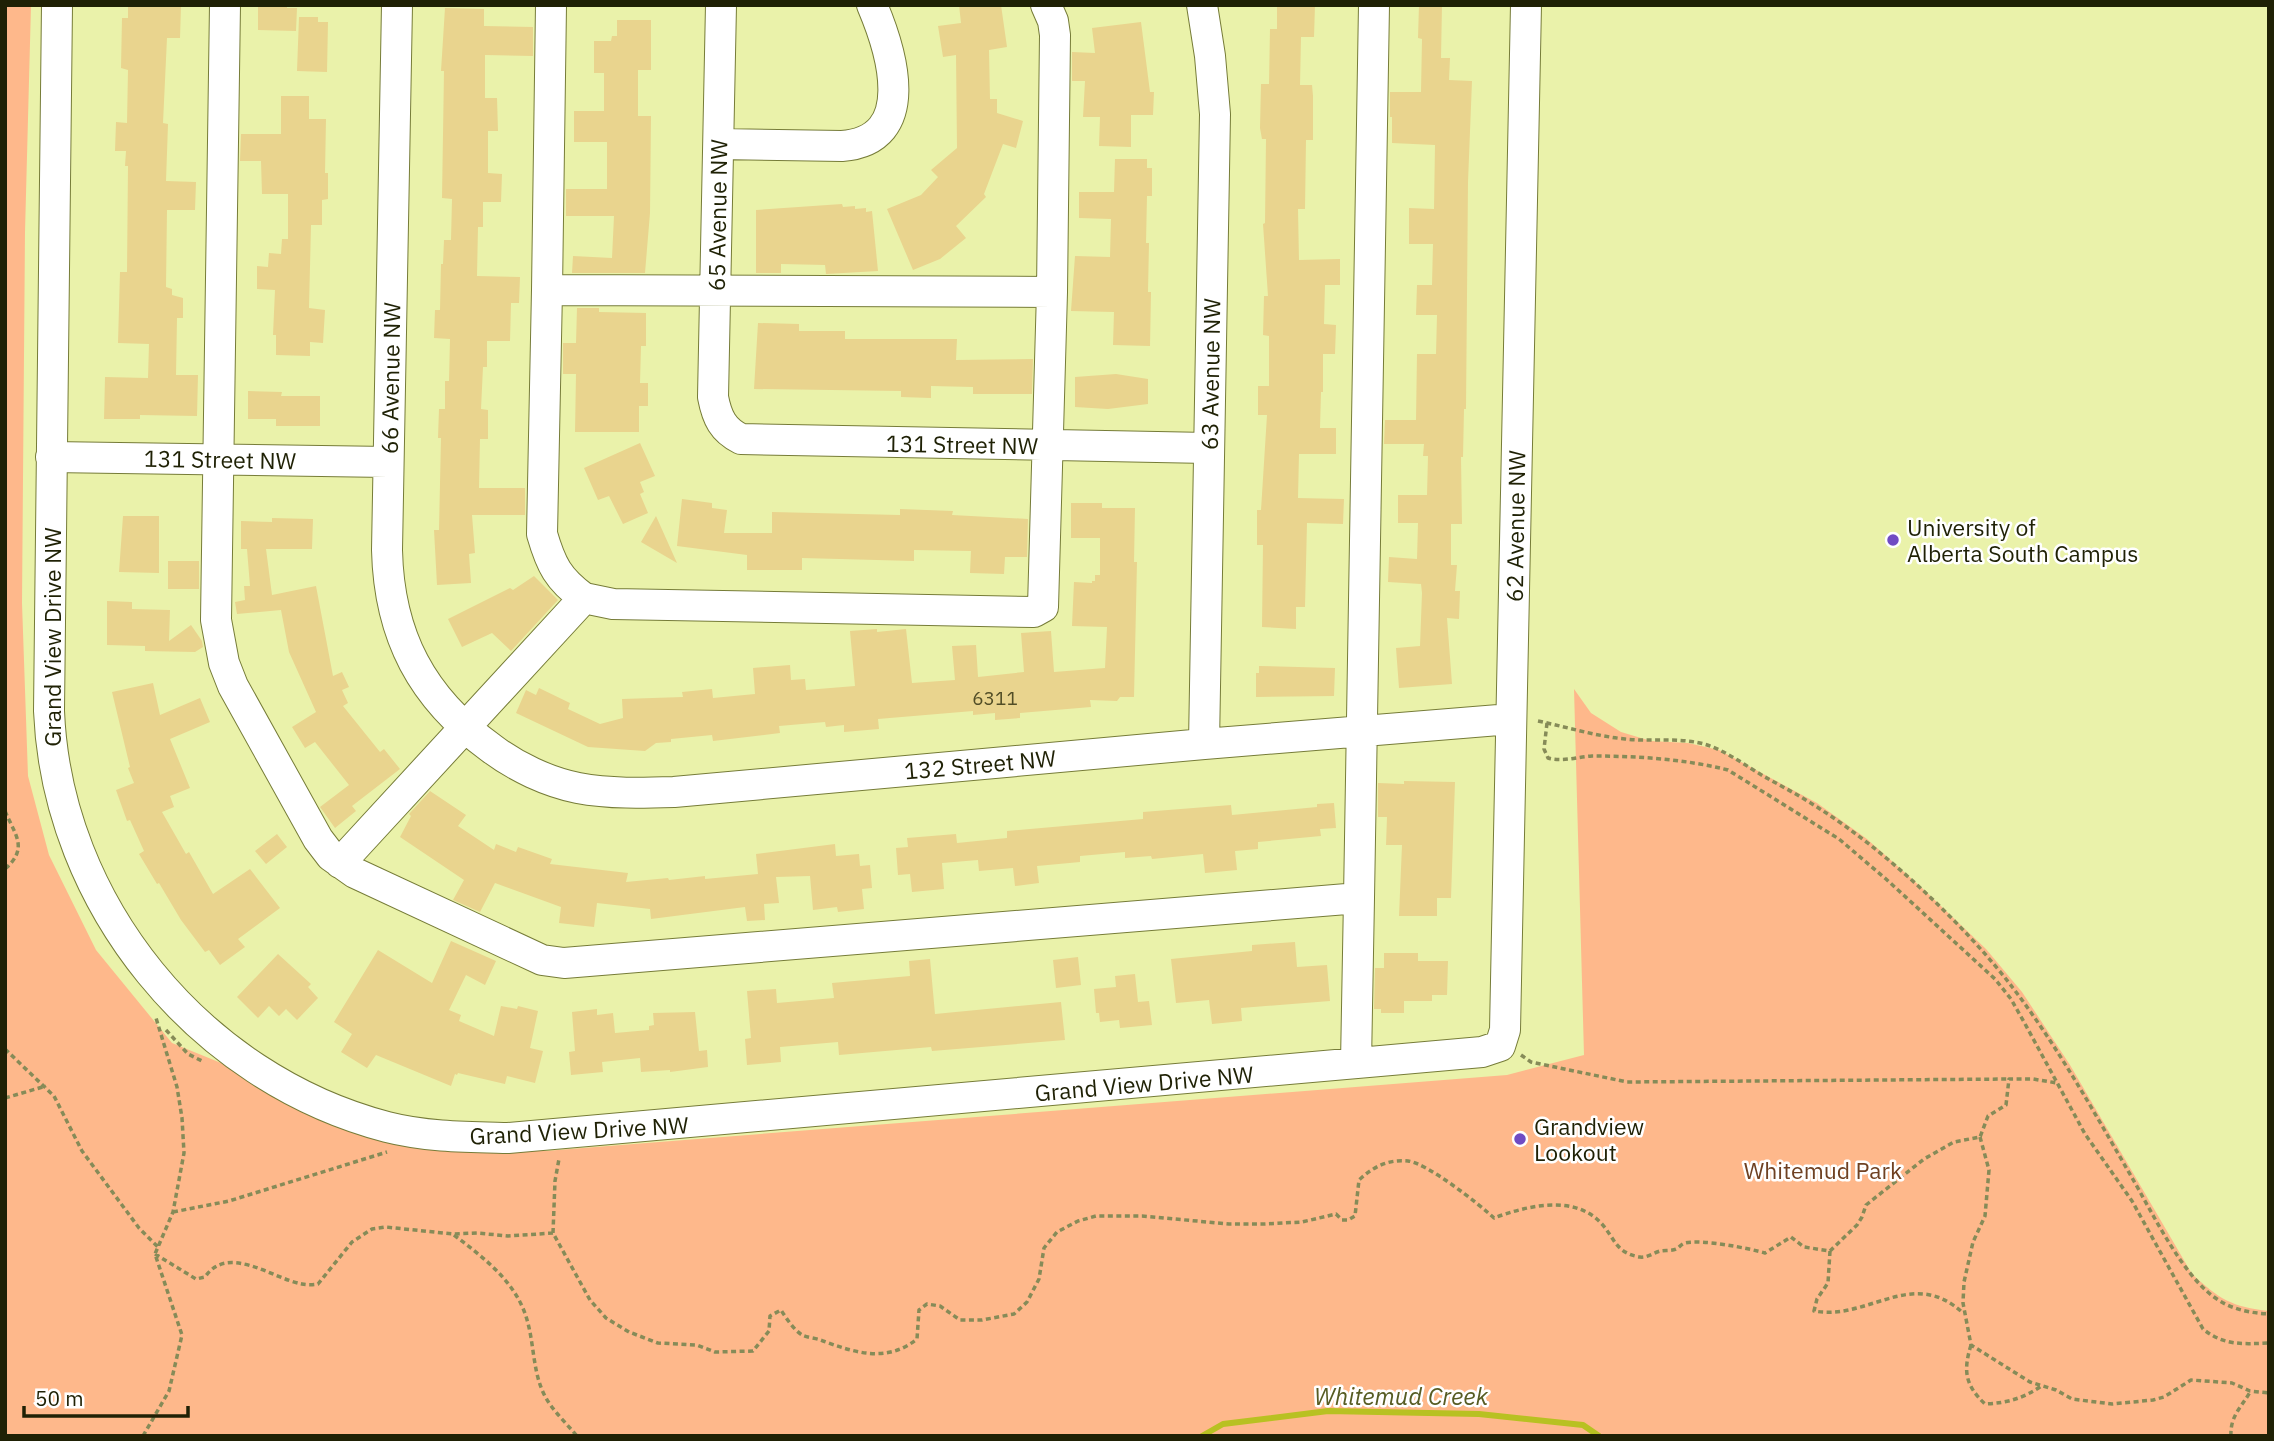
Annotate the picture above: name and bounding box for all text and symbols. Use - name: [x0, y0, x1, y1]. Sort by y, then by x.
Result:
- street label: 65 Avenue NW: [701, 138, 733, 291]
- street label: 63 Avenue NW: [1194, 297, 1226, 450]
- street label: 66 Avenue NW: [374, 301, 406, 454]
- street label: 131 Street NW: [886, 428, 1039, 460]
- street label: 131 Street NW: [144, 443, 297, 475]
- street label: 62 Avenue NW: [1499, 449, 1531, 602]
- place label: University of Alberta South Campus: [1907, 512, 2138, 568]
- street label: Grand View Drive NW: [37, 527, 67, 747]
- marker: University of Alberta South Campus: [1885, 532, 1901, 548]
- house number: 6311: [972, 686, 1018, 710]
- street label: 132 Street NW: [903, 742, 1058, 786]
- street label: Grand View Drive NW: [1033, 1058, 1255, 1108]
- street label: Grand View Drive NW: [469, 1109, 690, 1151]
- place label: Grandview Lookout: [1534, 1111, 1644, 1167]
- marker: Grandview Lookout: [1512, 1131, 1528, 1147]
- park label: Whitemud Park: [1744, 1155, 1902, 1185]
- scale bar: [24, 1374, 189, 1418]
- water label: Whitemud Creek: [1314, 1380, 1489, 1412]
- text: 50 m: [35, 1384, 84, 1412]

